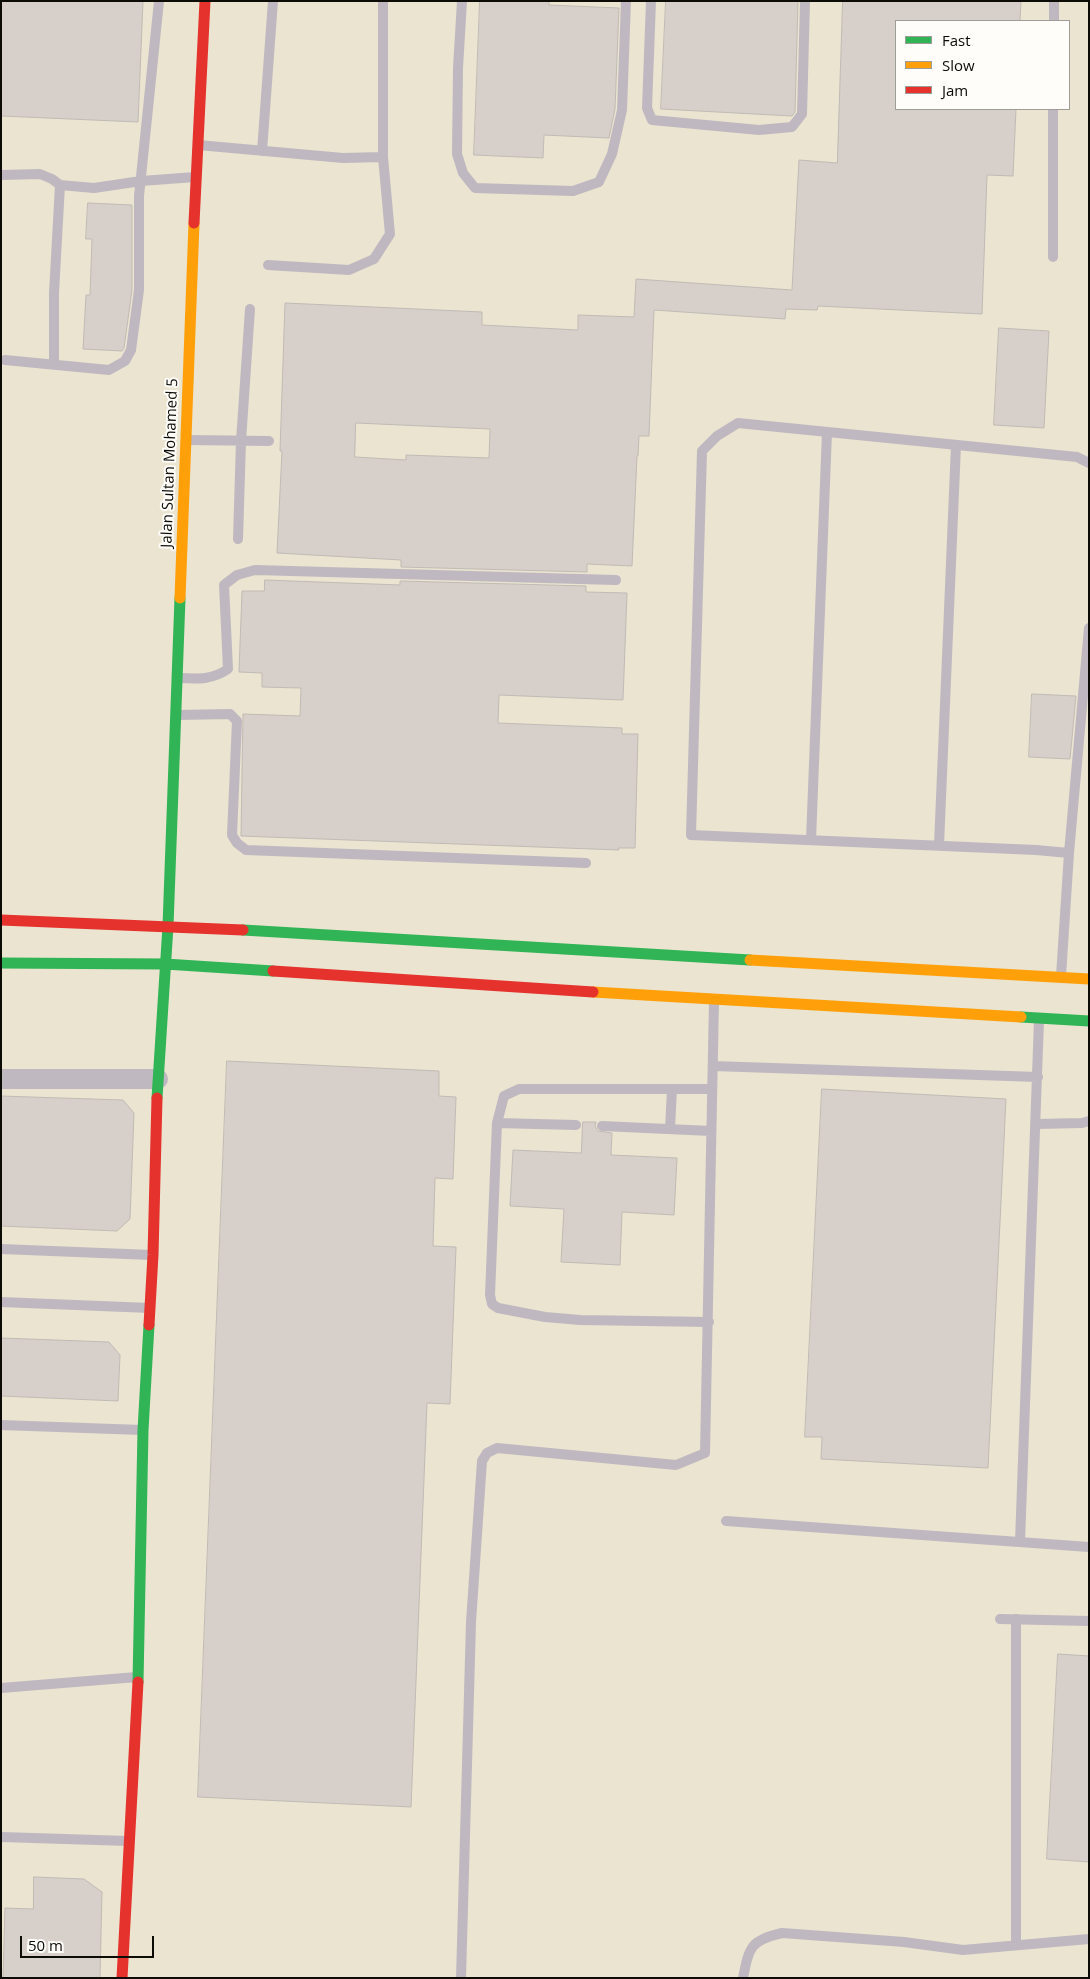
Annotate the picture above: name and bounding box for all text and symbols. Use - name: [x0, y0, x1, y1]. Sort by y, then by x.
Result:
- legend: [895, 20, 1070, 110]
- text: Fast: [942, 30, 971, 50]
- text: Slow: [942, 55, 975, 75]
- text: Jam: [942, 80, 968, 100]
- street label: Jalan Sultan Mohamed 5: [158, 378, 182, 548]
- scale bar: [22, 1926, 156, 1958]
- text: 50 m: [28, 1935, 63, 1955]

